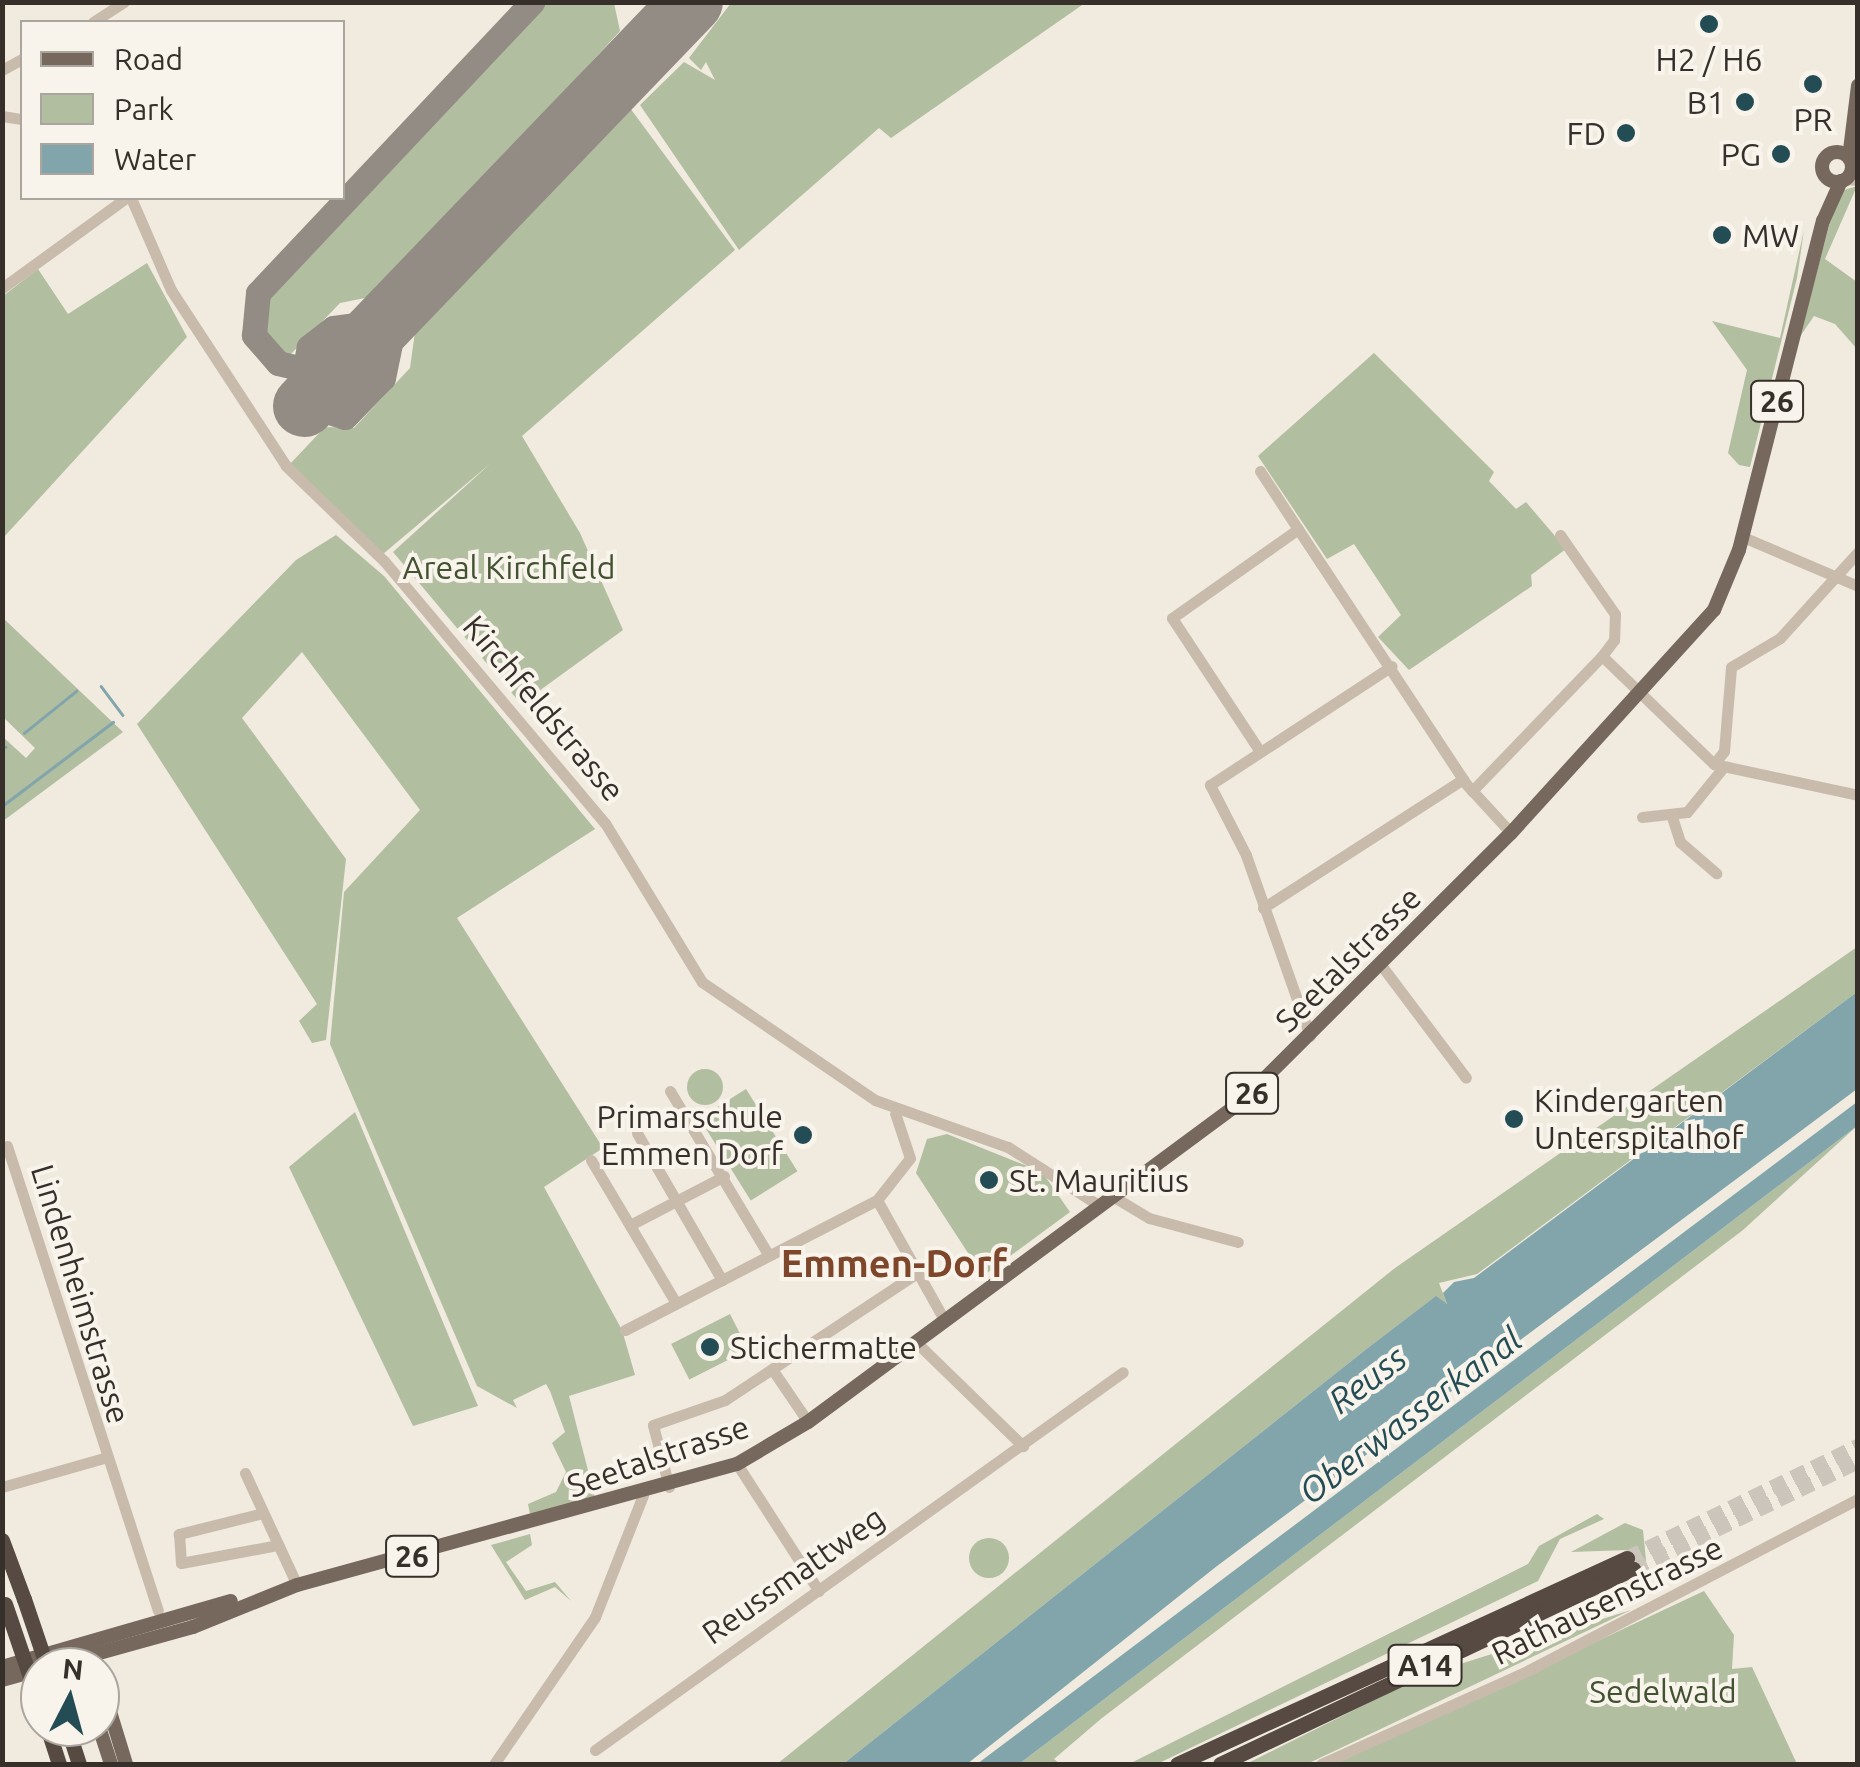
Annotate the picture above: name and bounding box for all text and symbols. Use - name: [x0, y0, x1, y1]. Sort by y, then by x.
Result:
- marker: H2 / H6: [1698, 13, 1720, 35]
- legend: [20, 20, 345, 200]
- place label: H2 / H6: [1655, 40, 1763, 78]
- text: Road: [114, 42, 183, 76]
- marker: PR: [1802, 73, 1824, 95]
- place label: B1: [1687, 83, 1725, 121]
- marker: B1: [1734, 91, 1756, 113]
- text: Park: [114, 92, 174, 126]
- place label: PR: [1793, 100, 1833, 138]
- place label: FD: [1567, 114, 1606, 152]
- marker: FD: [1615, 122, 1637, 144]
- place label: PG: [1721, 135, 1761, 173]
- text: Water: [114, 142, 196, 176]
- marker: PG: [1770, 143, 1792, 165]
- place label: MW: [1742, 216, 1799, 254]
- marker: MW: [1711, 224, 1733, 246]
- road number: 26: [1750, 376, 1804, 426]
- park label: Areal Kirchfeld: [403, 548, 615, 586]
- street label: Kirchfeldstrasse: [455, 607, 633, 809]
- street label: Seetalstrasse: [1267, 878, 1429, 1040]
- road number: 26: [1224, 1068, 1280, 1118]
- place label: Kindergarten Unterspitalhof: [1534, 1082, 1743, 1157]
- place label: Primarschule Emmen Dorf: [596, 1098, 783, 1173]
- marker: Kindergarten Unterspitalhof: [1503, 1108, 1525, 1130]
- marker: Primarschule Emmen Dorf: [792, 1124, 814, 1146]
- street label: Lindenheimstrasse: [23, 1160, 139, 1428]
- place label: St. Mauritius: [1009, 1161, 1189, 1199]
- marker: St. Mauritius: [978, 1169, 1000, 1191]
- district label: Emmen-Dorf: [781, 1241, 1007, 1287]
- water label: Oberwasserkanal: [1290, 1318, 1530, 1512]
- place label: Stichermatte: [730, 1328, 917, 1366]
- marker: Stichermatte: [699, 1336, 721, 1358]
- water label: Reuss: [1320, 1336, 1414, 1422]
- street label: Seetalstrasse: [562, 1407, 754, 1505]
- street label: Reussmattweg: [694, 1498, 892, 1652]
- street label: Rathausenstrasse: [1485, 1527, 1729, 1673]
- road number: 26: [384, 1531, 440, 1581]
- road number: A14: [1388, 1640, 1462, 1690]
- north arrow: [20, 1647, 120, 1747]
- text: N: [61, 1652, 85, 1685]
- park label: Sedelwald: [1589, 1672, 1737, 1710]

